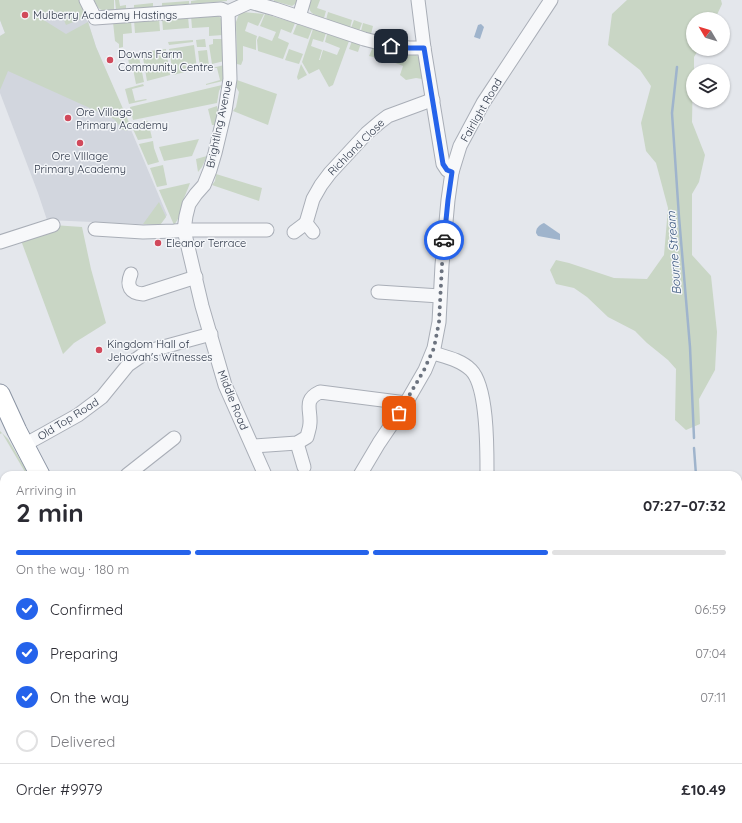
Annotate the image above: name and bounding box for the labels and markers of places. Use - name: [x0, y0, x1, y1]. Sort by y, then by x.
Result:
- place label: Mulberry Academy Hastings: [33, 8, 177, 22]
- marker: Mulberry Academy Hastings: [20, 10, 30, 20]
- pin: [374, 29, 408, 63]
- place label: Downs Farm Community Centre: [118, 47, 214, 74]
- marker: Downs Farm Community Centre: [105, 55, 115, 65]
- place label: Ore Village Primary Academy: [76, 105, 168, 132]
- marker: Ore Village Primary Academy: [63, 113, 73, 123]
- marker: Ore VIllage Primary Academy: [75, 138, 85, 148]
- place label: Ore VIllage Primary Academy: [34, 149, 126, 176]
- place label: Eleanor Terrace: [166, 236, 246, 250]
- marker: Eleanor Terrace: [153, 238, 163, 248]
- place label: Kingdom Hall of Jehovah's Witnesses: [107, 337, 212, 364]
- marker: Kingdom Hall of Jehovah's Witnesses: [94, 345, 104, 355]
- pin: [382, 396, 416, 430]

